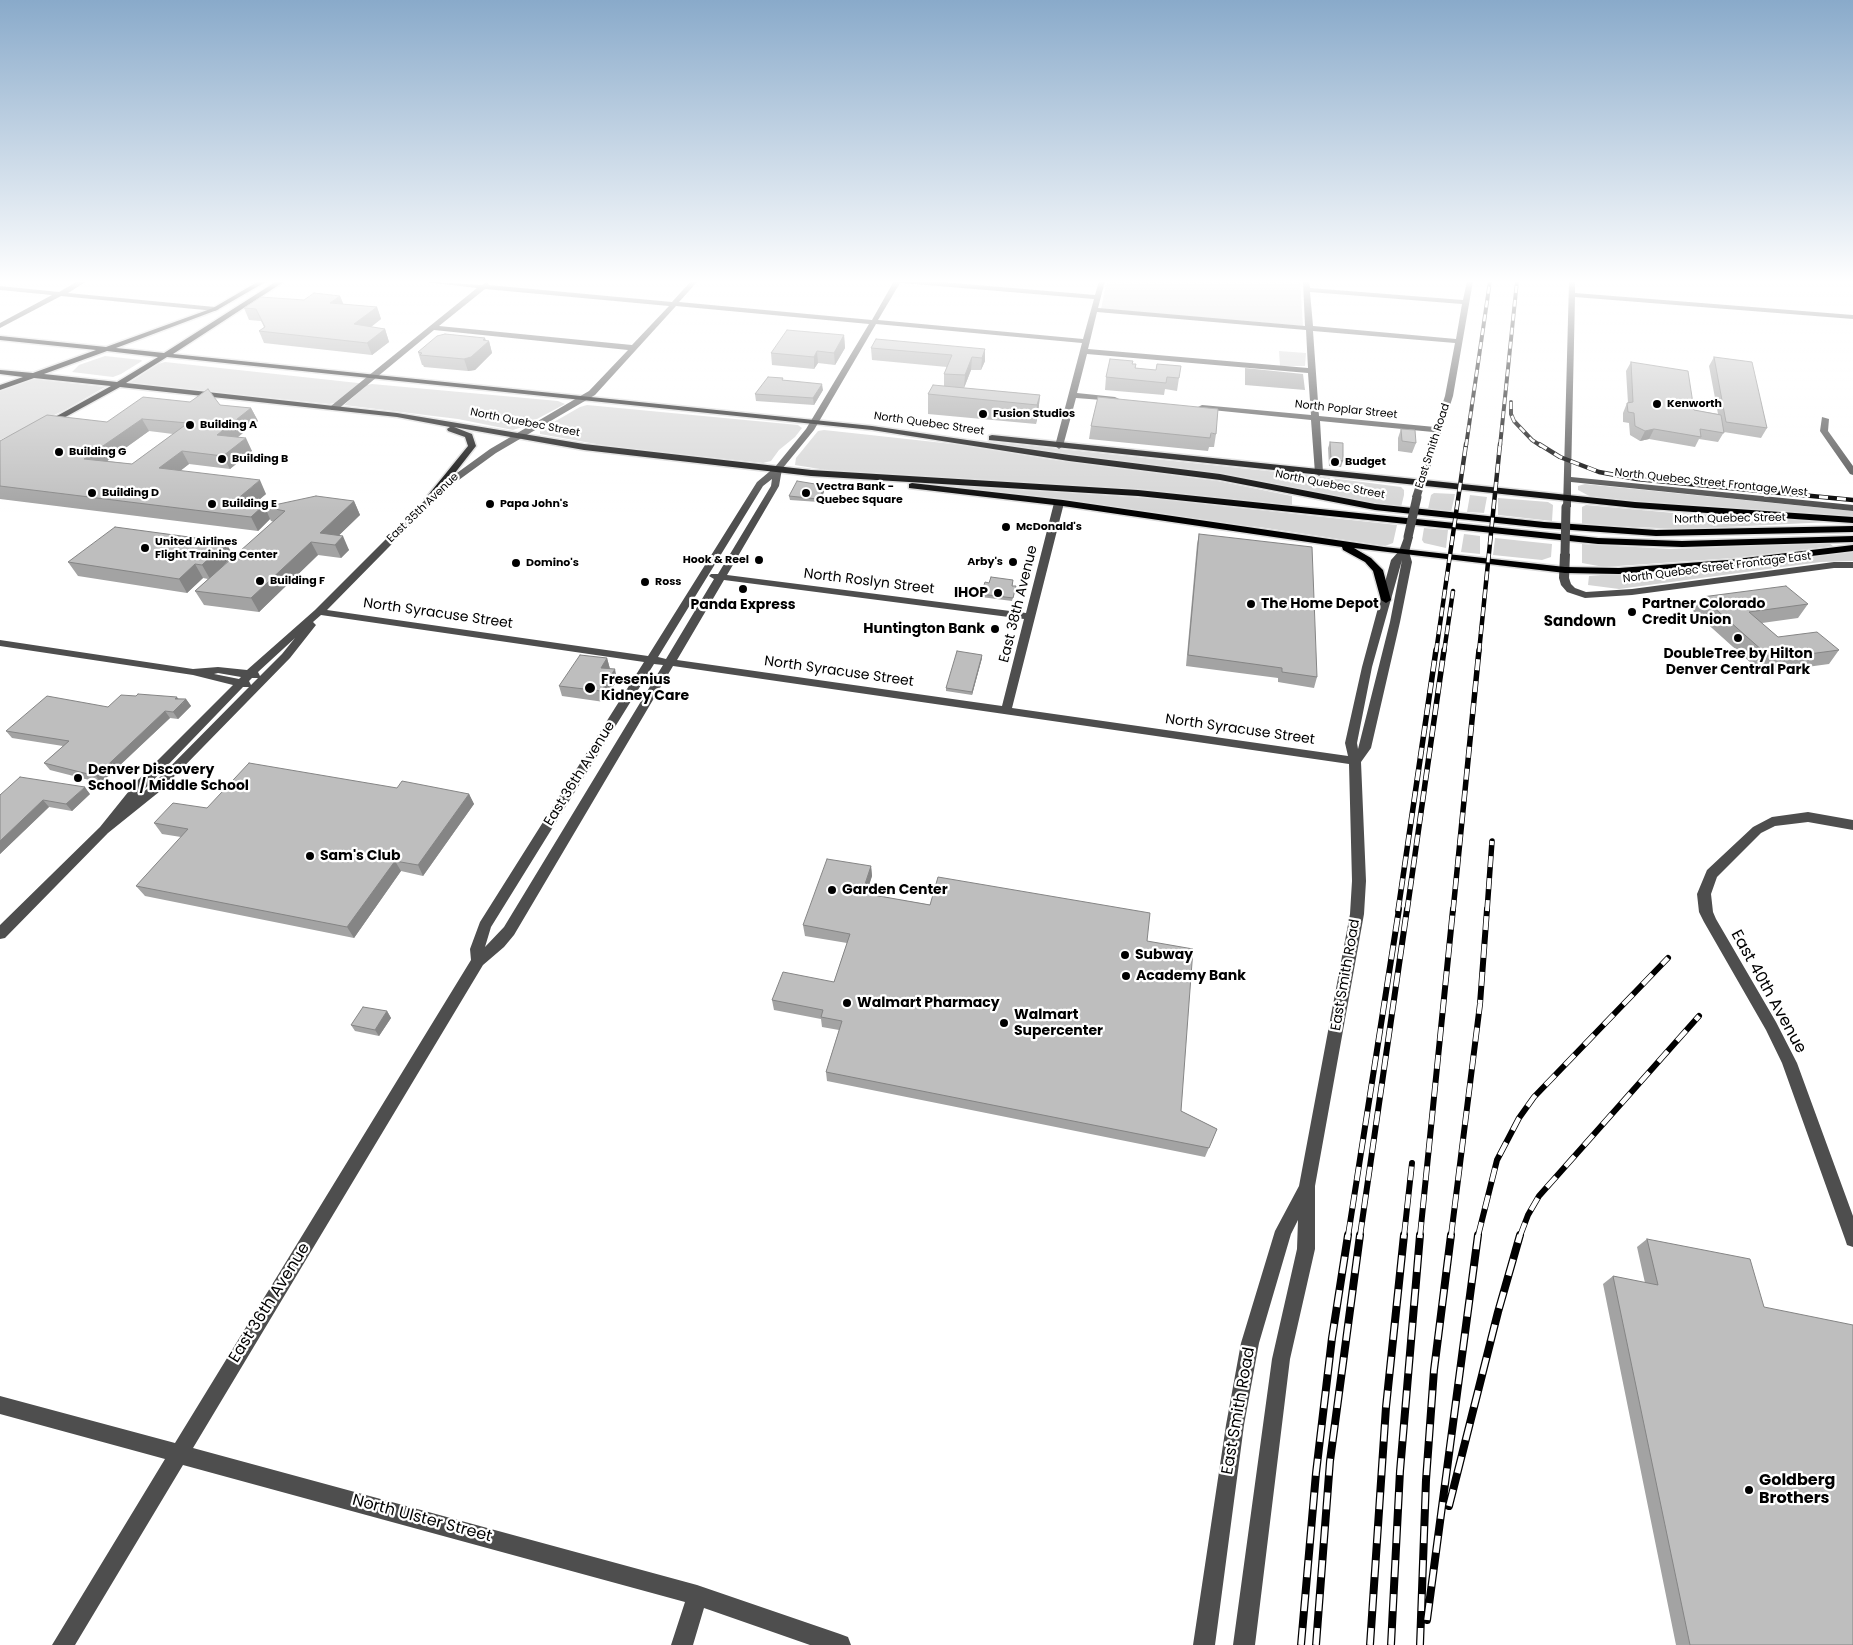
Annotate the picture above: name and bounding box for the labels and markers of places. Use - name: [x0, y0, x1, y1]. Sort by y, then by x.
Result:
- place label: Kenworth: [1667, 397, 1722, 411]
- marker: Kenworth: [1651, 398, 1663, 410]
- place label: Fusion Studios: [993, 407, 1075, 421]
- marker: Fusion Studios: [977, 408, 989, 420]
- place label: Building A: [200, 418, 257, 432]
- marker: Building A: [184, 419, 196, 431]
- place label: Building G: [69, 445, 126, 459]
- marker: Building G: [53, 446, 65, 458]
- place label: Building B: [232, 452, 288, 466]
- marker: Building B: [216, 453, 228, 465]
- place label: Budget: [1345, 455, 1386, 469]
- marker: Budget: [1329, 456, 1341, 468]
- place label: Vectra Bank - Quebec Square: [816, 480, 903, 506]
- place label: Building D: [102, 486, 159, 500]
- marker: Building D: [86, 487, 98, 499]
- marker: Vectra Bank - Quebec Square: [800, 487, 812, 499]
- place label: Building E: [222, 497, 277, 511]
- place label: Papa John's: [500, 497, 568, 511]
- marker: Building E: [206, 498, 218, 510]
- marker: Papa John's: [484, 498, 496, 510]
- place label: McDonald's: [1016, 520, 1082, 534]
- marker: McDonald's: [1000, 521, 1012, 533]
- place label: United Airlines Flight Training Center: [155, 535, 278, 561]
- marker: United Airlines Flight Training Center: [139, 542, 151, 554]
- place label: Hook & Reel: [683, 553, 749, 567]
- marker: Hook & Reel: [753, 554, 765, 566]
- place label: Arby's: [967, 555, 1003, 569]
- place label: Domino's: [526, 556, 579, 570]
- marker: Arby's: [1007, 556, 1019, 568]
- marker: Domino's: [510, 557, 522, 569]
- place label: Building F: [270, 574, 325, 588]
- marker: Building F: [254, 575, 266, 587]
- place label: Ross: [655, 575, 681, 589]
- marker: Ross: [639, 576, 651, 588]
- marker: Panda Express: [737, 583, 749, 595]
- place label: IHOP: [954, 585, 988, 601]
- marker: IHOP: [992, 587, 1004, 599]
- place label: The Home Depot: [1261, 596, 1379, 612]
- place label: Partner Colorado Credit Union: [1642, 596, 1765, 628]
- place label: Panda Express: [690, 597, 796, 613]
- marker: The Home Depot: [1245, 598, 1257, 610]
- marker: Partner Colorado Credit Union: [1626, 606, 1638, 618]
- place label: Huntington Bank: [863, 621, 985, 637]
- marker: Huntington Bank: [989, 623, 1001, 635]
- marker: DoubleTree by Hilton Denver Central Park: [1732, 632, 1744, 644]
- place label: DoubleTree by Hilton Denver Central Park: [1663, 646, 1813, 679]
- place label: Fresenius Kidney Care: [601, 672, 689, 704]
- marker: Fresenius Kidney Care: [583, 681, 597, 695]
- place label: Denver Discovery School / Middle School: [88, 762, 249, 794]
- marker: Denver Discovery School / Middle School: [72, 772, 84, 784]
- place label: Sam's Club: [320, 848, 401, 864]
- marker: Sam's Club: [304, 850, 316, 862]
- place label: Garden Center: [842, 882, 948, 898]
- marker: Garden Center: [826, 884, 838, 896]
- place label: Subway: [1135, 947, 1193, 963]
- marker: Subway: [1119, 949, 1131, 961]
- place label: Academy Bank: [1136, 968, 1246, 984]
- marker: Academy Bank: [1120, 970, 1132, 982]
- place label: Walmart Pharmacy: [857, 995, 1000, 1011]
- marker: Walmart Pharmacy: [841, 997, 853, 1009]
- place label: Walmart Supercenter: [1014, 1007, 1103, 1040]
- marker: Walmart Supercenter: [998, 1017, 1010, 1029]
- place label: Goldberg Brothers: [1759, 1471, 1835, 1509]
- marker: Goldberg Brothers: [1743, 1484, 1755, 1496]

